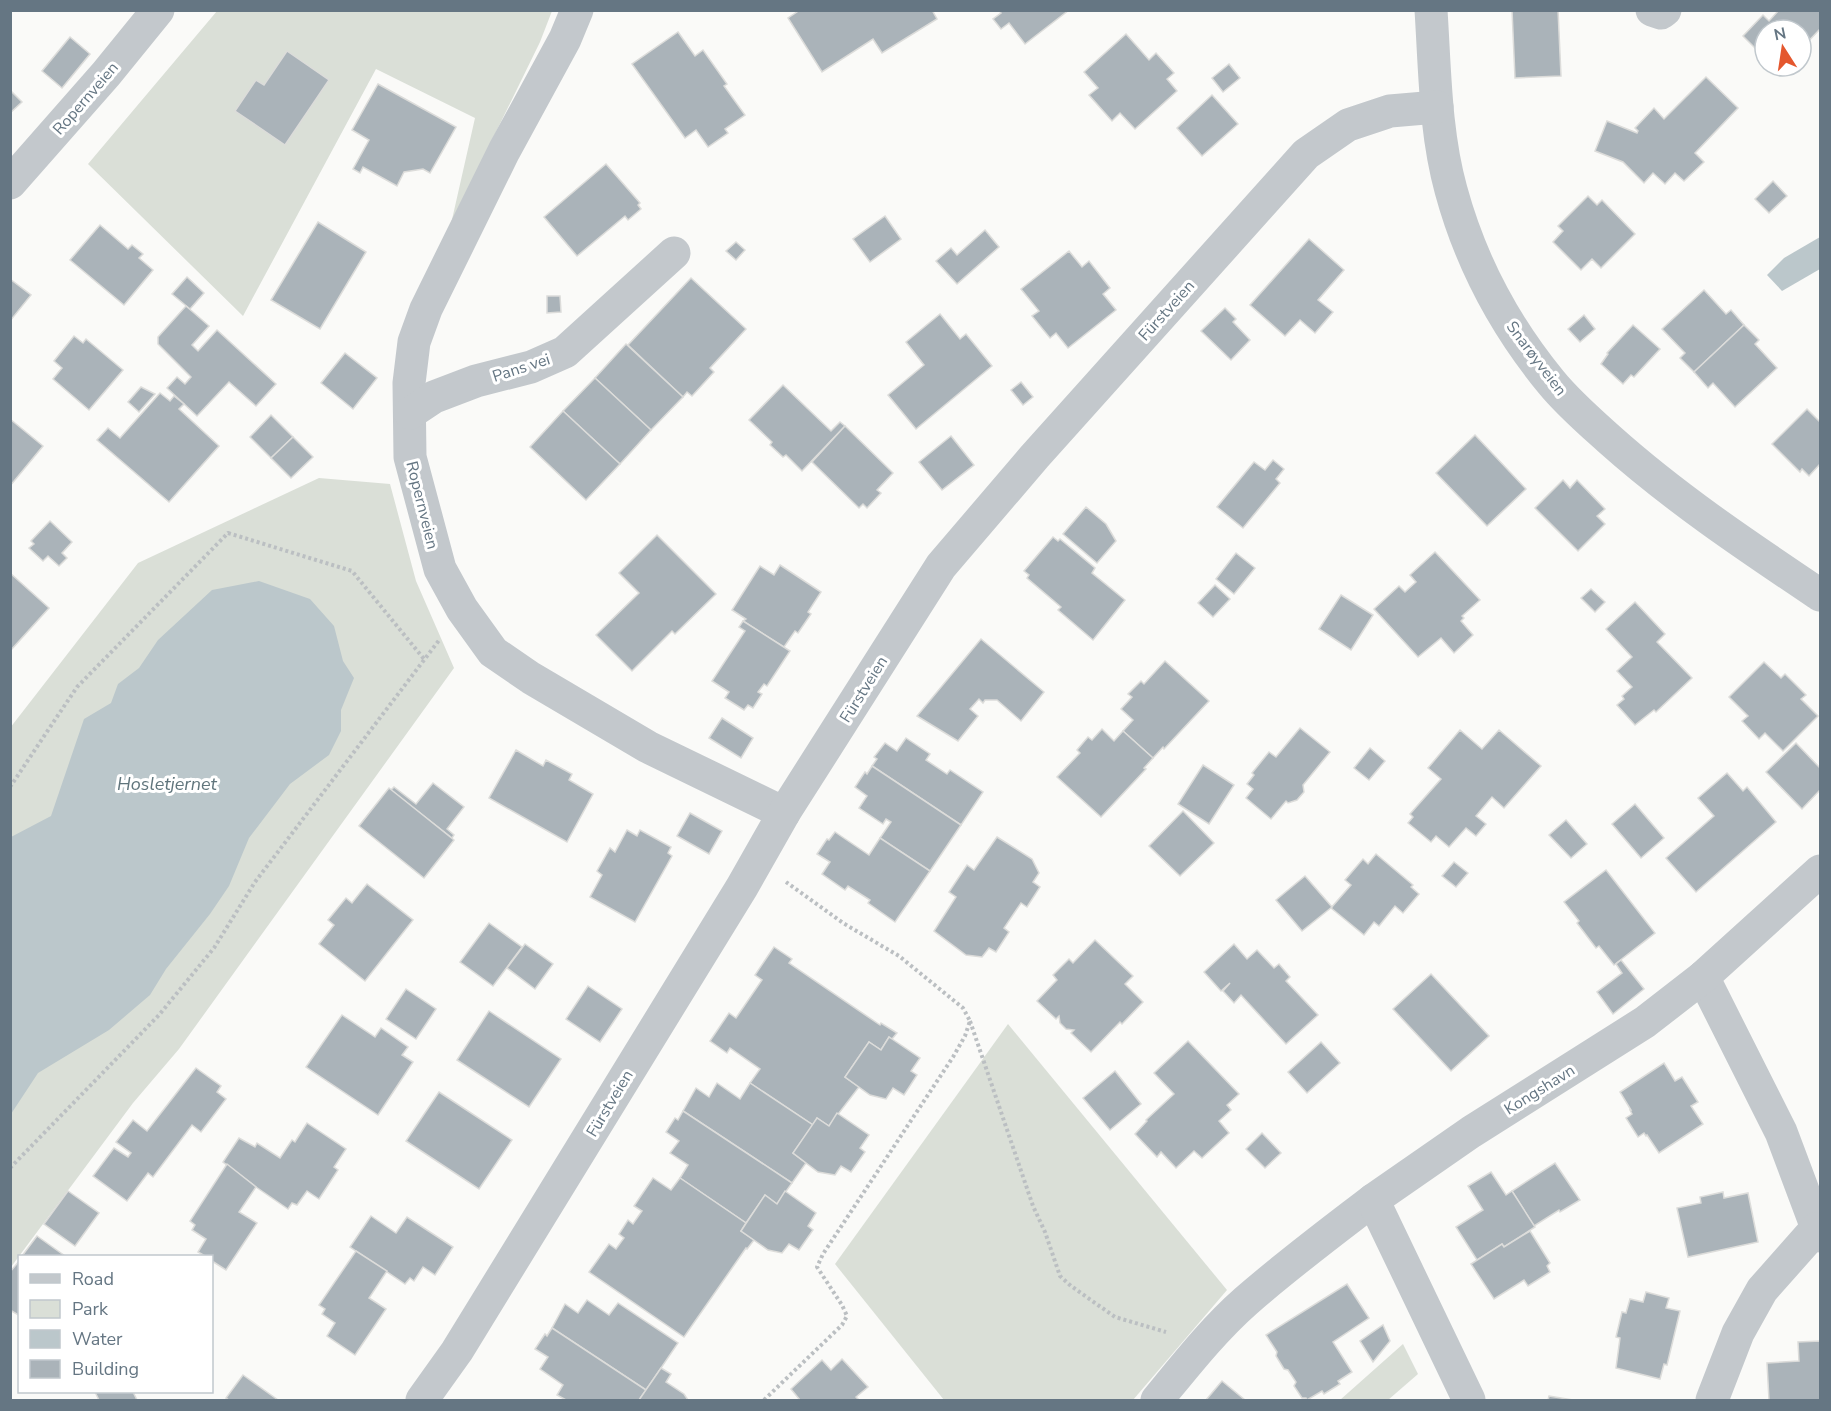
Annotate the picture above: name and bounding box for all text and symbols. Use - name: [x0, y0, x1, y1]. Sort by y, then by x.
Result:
- north arrow: [1753, 18, 1813, 78]
- text: N: [1772, 22, 1788, 46]
- street label: Ropernveien: [48, 57, 124, 140]
- street label: Fürstveien: [1134, 276, 1200, 346]
- street label: Snarøyveien: [1501, 317, 1572, 400]
- street label: Pans vei: [490, 348, 553, 388]
- street label: Ropernveien: [400, 459, 444, 552]
- street label: Fürstveien: [835, 652, 893, 727]
- water label: Hosletjernet: [117, 772, 218, 796]
- street label: Kongshavn: [1500, 1059, 1579, 1120]
- street label: Fürstveien: [581, 1066, 638, 1141]
- legend: [18, 1255, 213, 1393]
- text: Road: [72, 1267, 114, 1291]
- text: Park: [72, 1297, 109, 1321]
- text: Water: [72, 1327, 123, 1351]
- text: Building: [72, 1357, 139, 1381]

